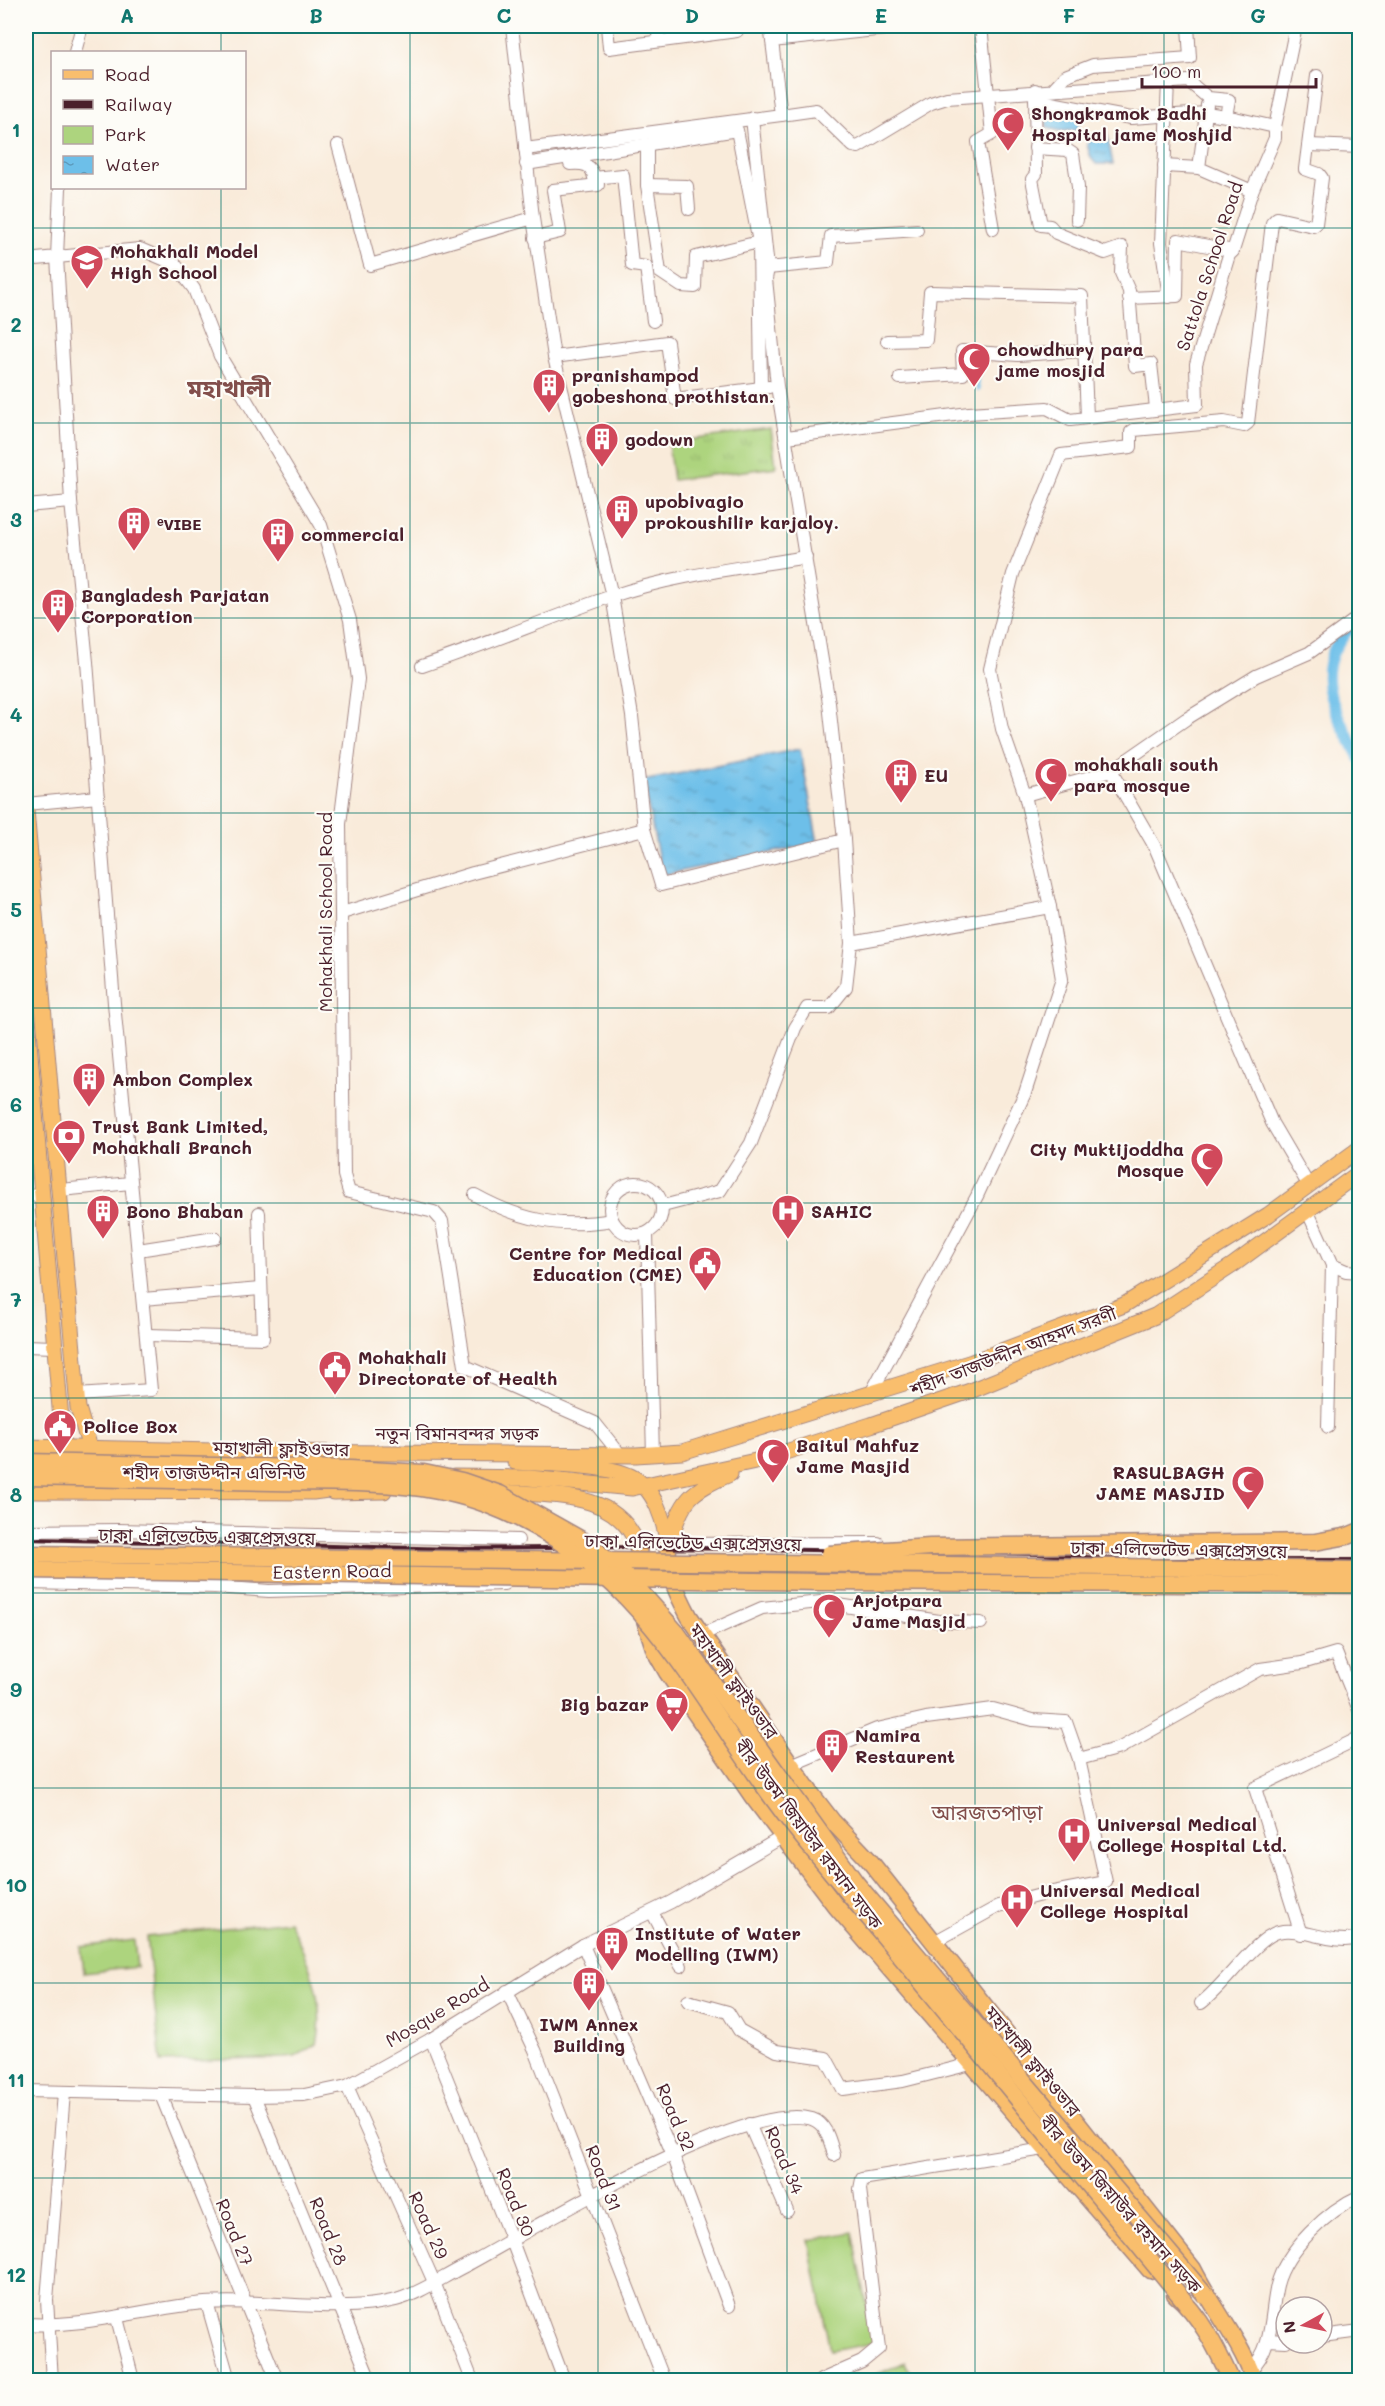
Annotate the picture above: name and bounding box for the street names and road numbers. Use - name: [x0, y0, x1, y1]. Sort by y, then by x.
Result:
- street label: Sattola School Road: [1170, 178, 1248, 354]
- street label: Mohakhali School Road: [313, 812, 337, 1012]
- street label: শহীদ তাজউদ্দীন আহমদ সরণী: [905, 1300, 1120, 1402]
- street label: নতুন বিমানবন্দর সড়ক: [374, 1421, 539, 1445]
- street label: মহাখালী ফ্লাইওভার: [211, 1435, 350, 1461]
- street label: শহীদ তাজউদ্দীন এভিনিউ: [121, 1460, 306, 1484]
- street label: ঢাকা এলিভেটেড এক্সপ্রেসওয়ে: [98, 1522, 316, 1550]
- street label: ঢাকা এলিভেটেড এক্সপ্রেসওয়ে: [584, 1528, 802, 1556]
- street label: ঢাকা এলিভেটেড এক্সপ্রেসওয়ে: [1070, 1535, 1288, 1563]
- street label: Eastern Road: [272, 1558, 392, 1584]
- street label: মহাখালী ফ্লাইওভার: [683, 1618, 784, 1744]
- street label: বীর উত্তম জিয়াউর রহমান সড়ক: [729, 1734, 888, 1934]
- street label: Mosque Road: [381, 1972, 493, 2052]
- street label: মহাখালী ফ্লাইওভার: [979, 2000, 1086, 2121]
- street label: Road 32: [651, 2080, 701, 2154]
- street label: বীর উত্তম জিয়াউর রহমান সড়ক: [1034, 2109, 1208, 2298]
- street label: Road 34: [760, 2122, 810, 2198]
- street label: Road 31: [580, 2141, 628, 2215]
- street label: Road 30: [491, 2164, 541, 2240]
- street label: Road 29: [404, 2188, 455, 2263]
- street label: Road 28: [304, 2193, 354, 2269]
- street label: Road 27: [211, 2195, 259, 2269]

